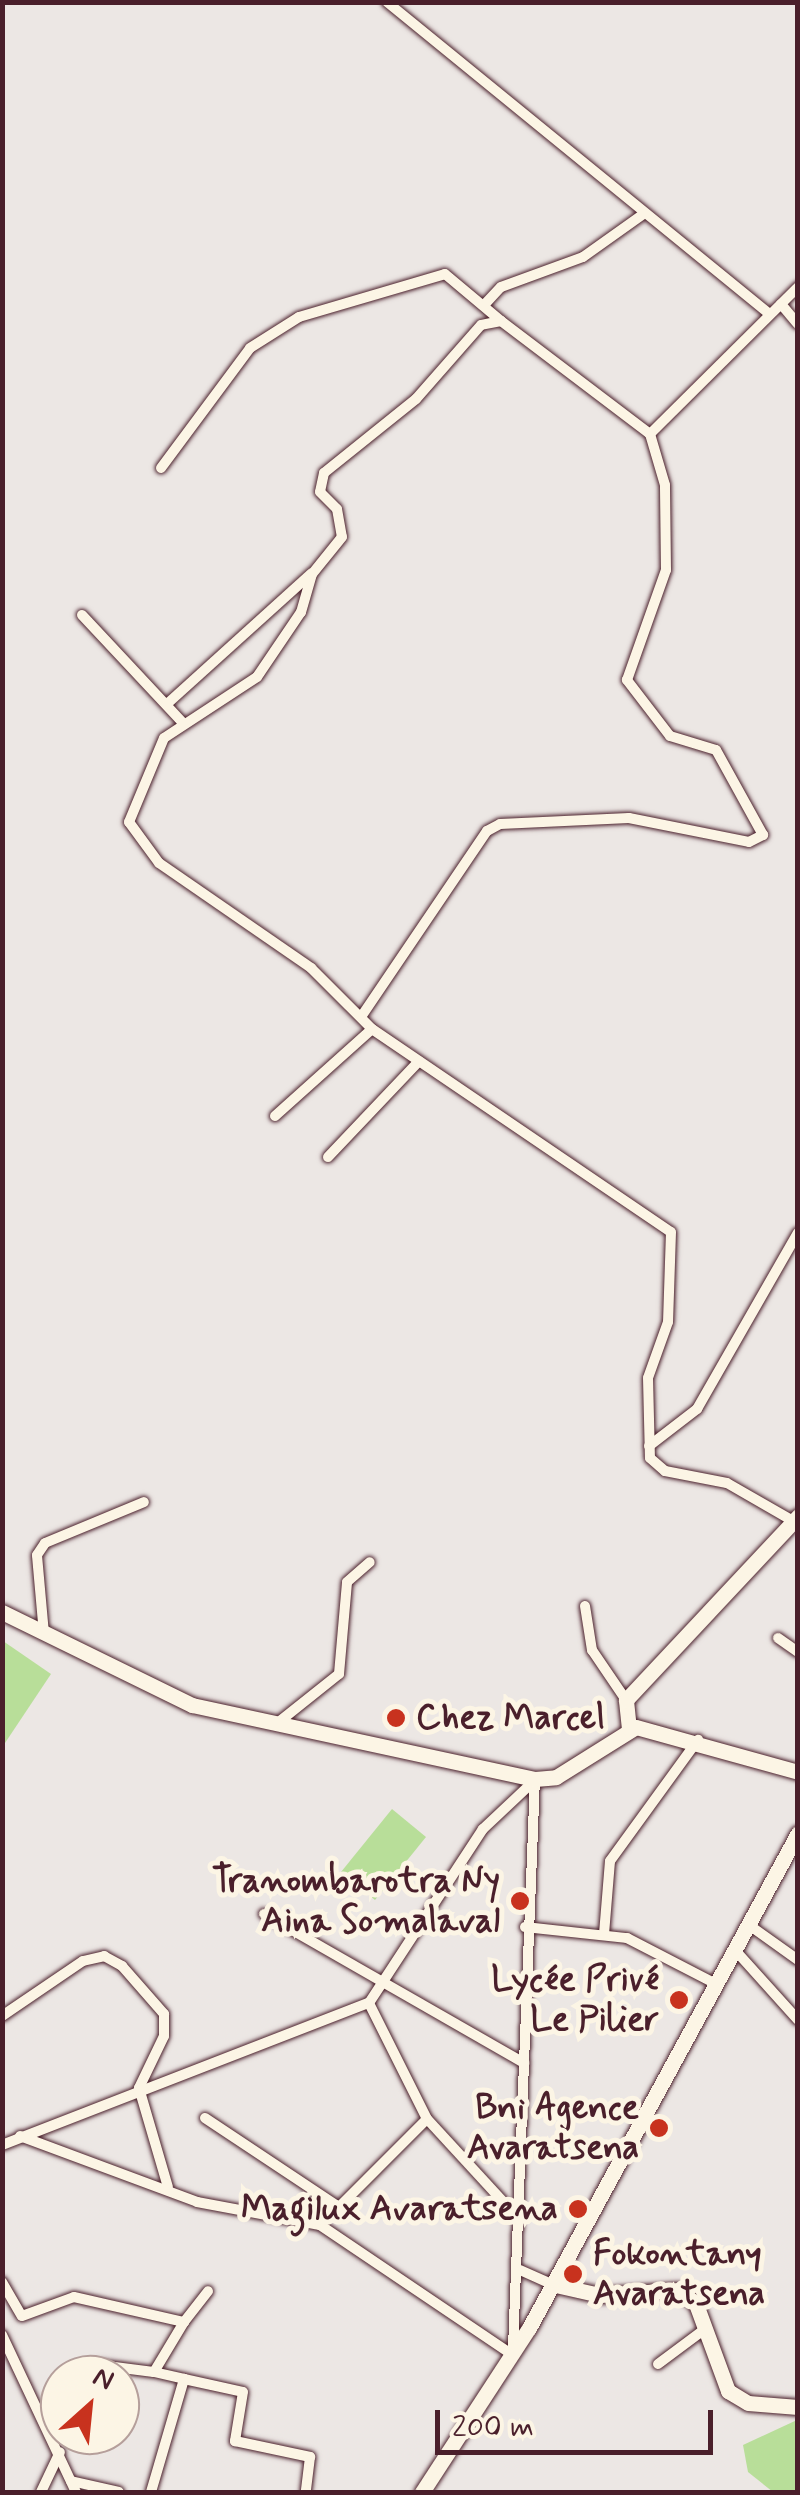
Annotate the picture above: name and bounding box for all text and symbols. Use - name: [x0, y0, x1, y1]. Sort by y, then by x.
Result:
- place label: Chez Marcel: [416, 1697, 605, 1739]
- marker: Chez Marcel: [385, 1707, 407, 1729]
- place label: Tranombarotra Ny Aina Somalaval: [210, 1860, 500, 1942]
- marker: Tranombarotra Ny Aina Somalaval: [509, 1890, 531, 1912]
- place label: Lycée Privé Le Pilier: [491, 1959, 659, 2041]
- marker: Lycée Privé Le Pilier: [668, 1989, 690, 2011]
- place label: Bni Agence Avaratsena: [467, 2087, 639, 2169]
- marker: Bni Agence Avaratsena: [648, 2117, 670, 2139]
- place label: Magilux Avaratsena: [257, 2188, 558, 2230]
- marker: Magilux Avaratsena: [567, 2198, 589, 2220]
- place label: Fokontany Avaratsena: [593, 2233, 765, 2315]
- marker: Fokontany Avaratsena: [562, 2263, 584, 2285]
- north arrow: [40, 2355, 140, 2455]
- text: N: [86, 2359, 120, 2400]
- scale bar: [440, 2390, 718, 2452]
- text: 200 m: [452, 2408, 534, 2447]

